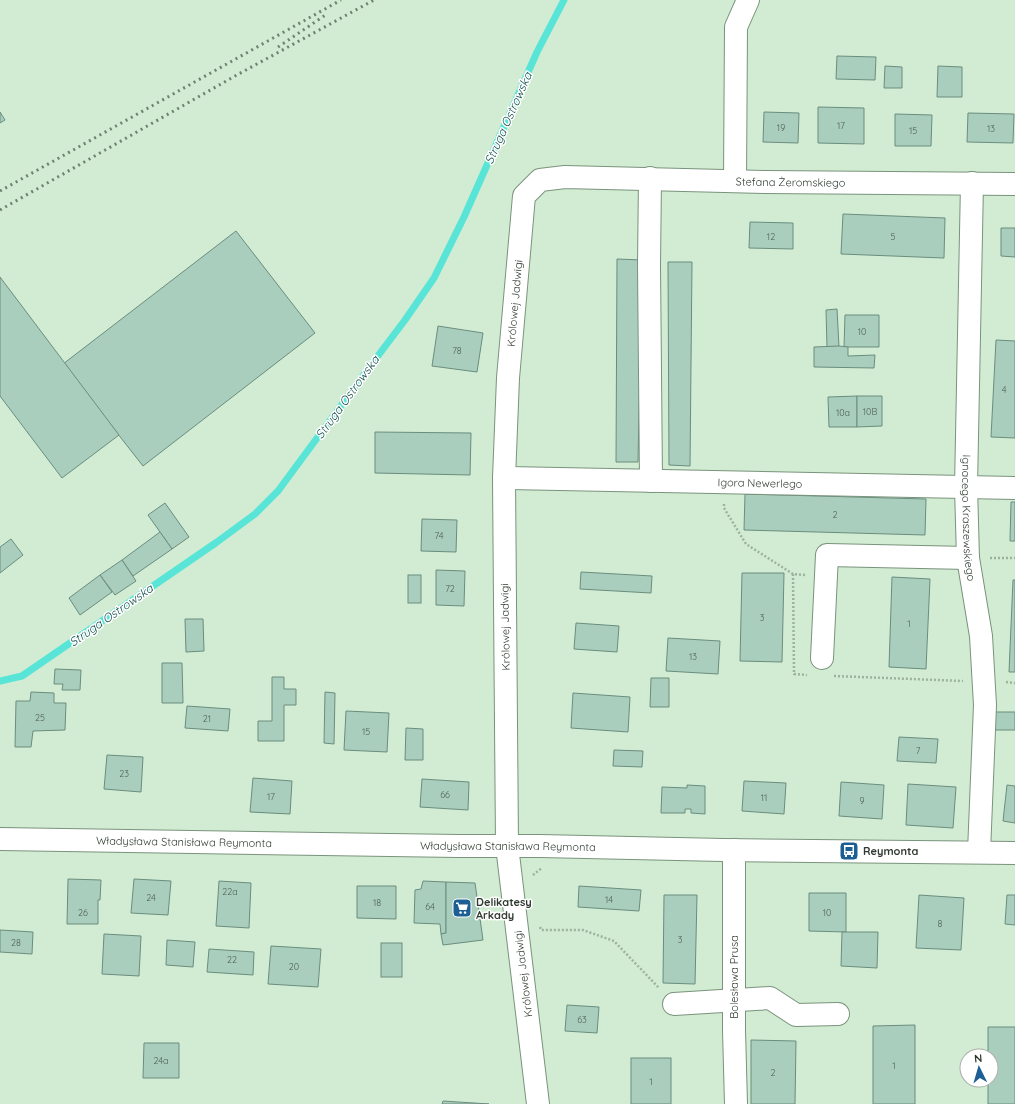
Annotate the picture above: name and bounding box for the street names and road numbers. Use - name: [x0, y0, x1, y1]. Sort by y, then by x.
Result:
- street label: Stefana Żeromskiego: [735, 174, 846, 190]
- street label: Królowej Jadwigi: [504, 259, 525, 347]
- street label: Ignacego Kraszewskiego: [959, 454, 979, 582]
- street label: Igora Newerlego: [717, 475, 803, 491]
- street label: Królowej Jadwigi: [497, 583, 513, 671]
- street label: Władysława Stanisława Reymonta: [96, 833, 272, 850]
- street label: Władysława Stanisława Reymonta: [420, 838, 596, 854]
- street label: Królowej Jadwigi: [511, 930, 535, 1018]
- street label: Bolesława Prusa: [727, 935, 741, 1019]

